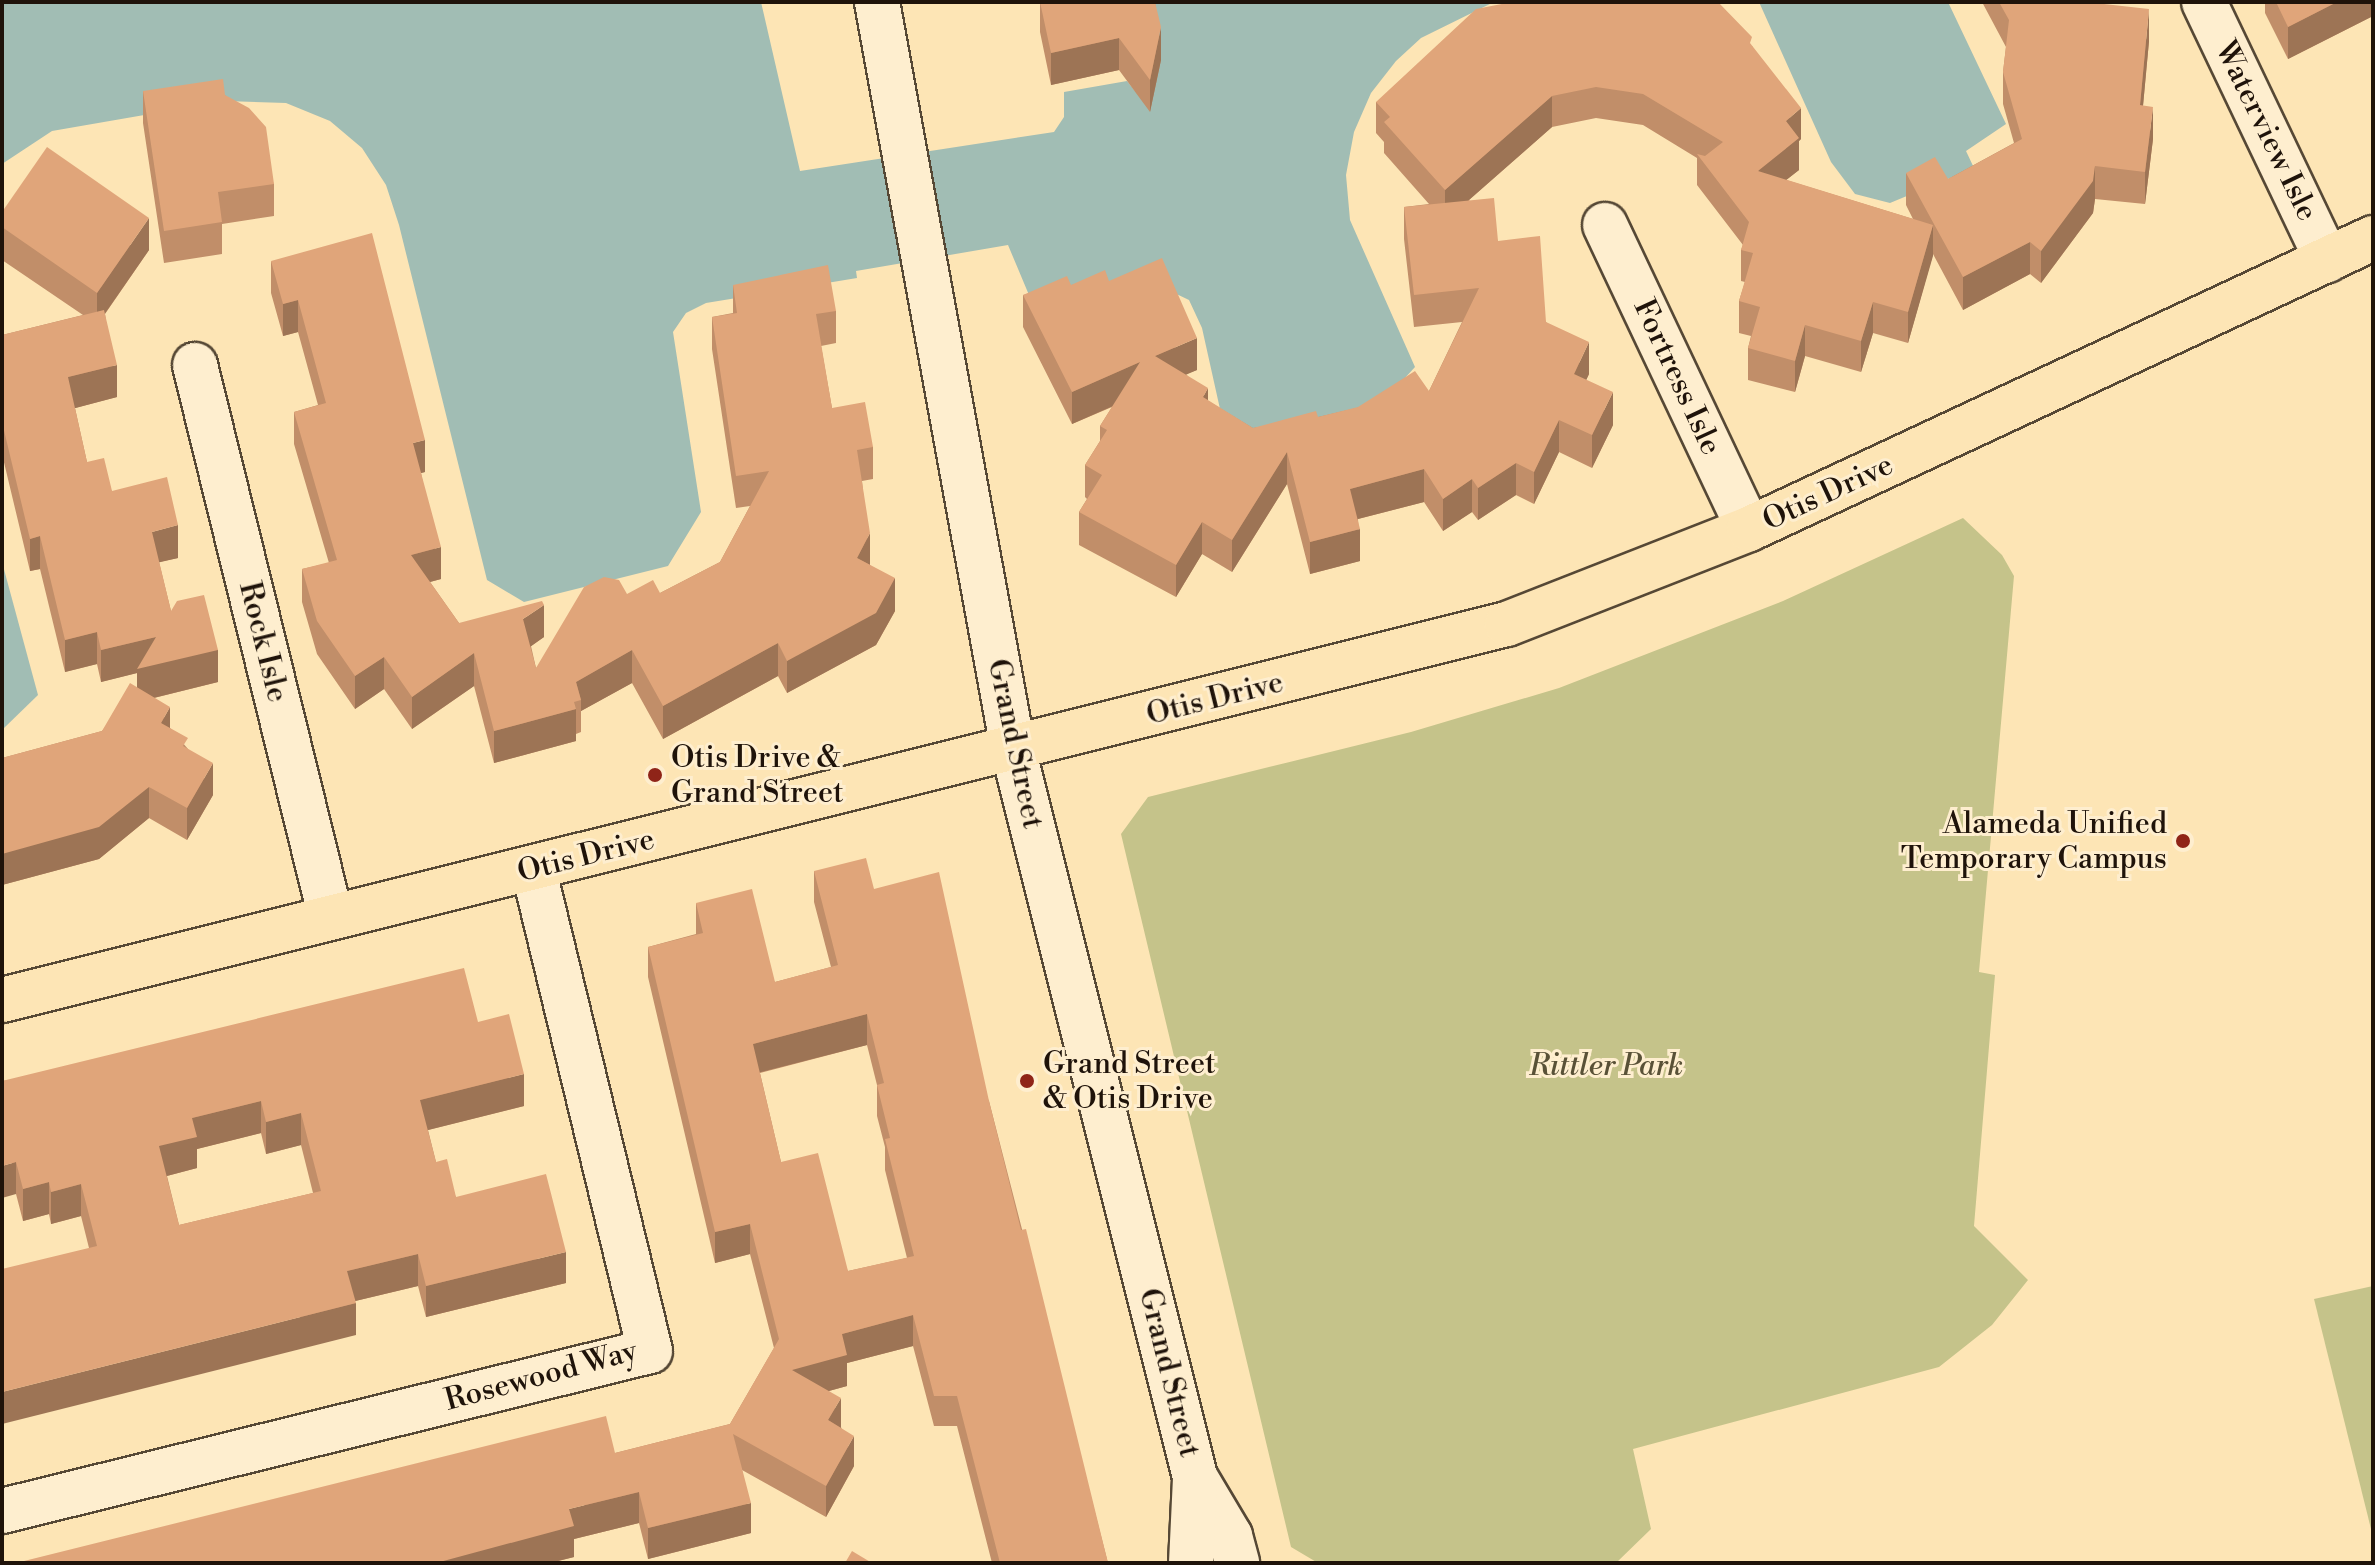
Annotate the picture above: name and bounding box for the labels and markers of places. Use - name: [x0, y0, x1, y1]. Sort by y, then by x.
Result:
- place label: Otis Drive & Grand Street: [671, 740, 844, 810]
- marker: Otis Drive & Grand Street: [646, 766, 664, 784]
- place label: Alameda Unified Temporary Campus: [1901, 806, 2167, 876]
- marker: Alameda Unified Temporary Campus: [2174, 832, 2192, 850]
- place label: Grand Street & Otis Drive: [1043, 1046, 1216, 1116]
- marker: Grand Street & Otis Drive: [1018, 1072, 1036, 1090]

